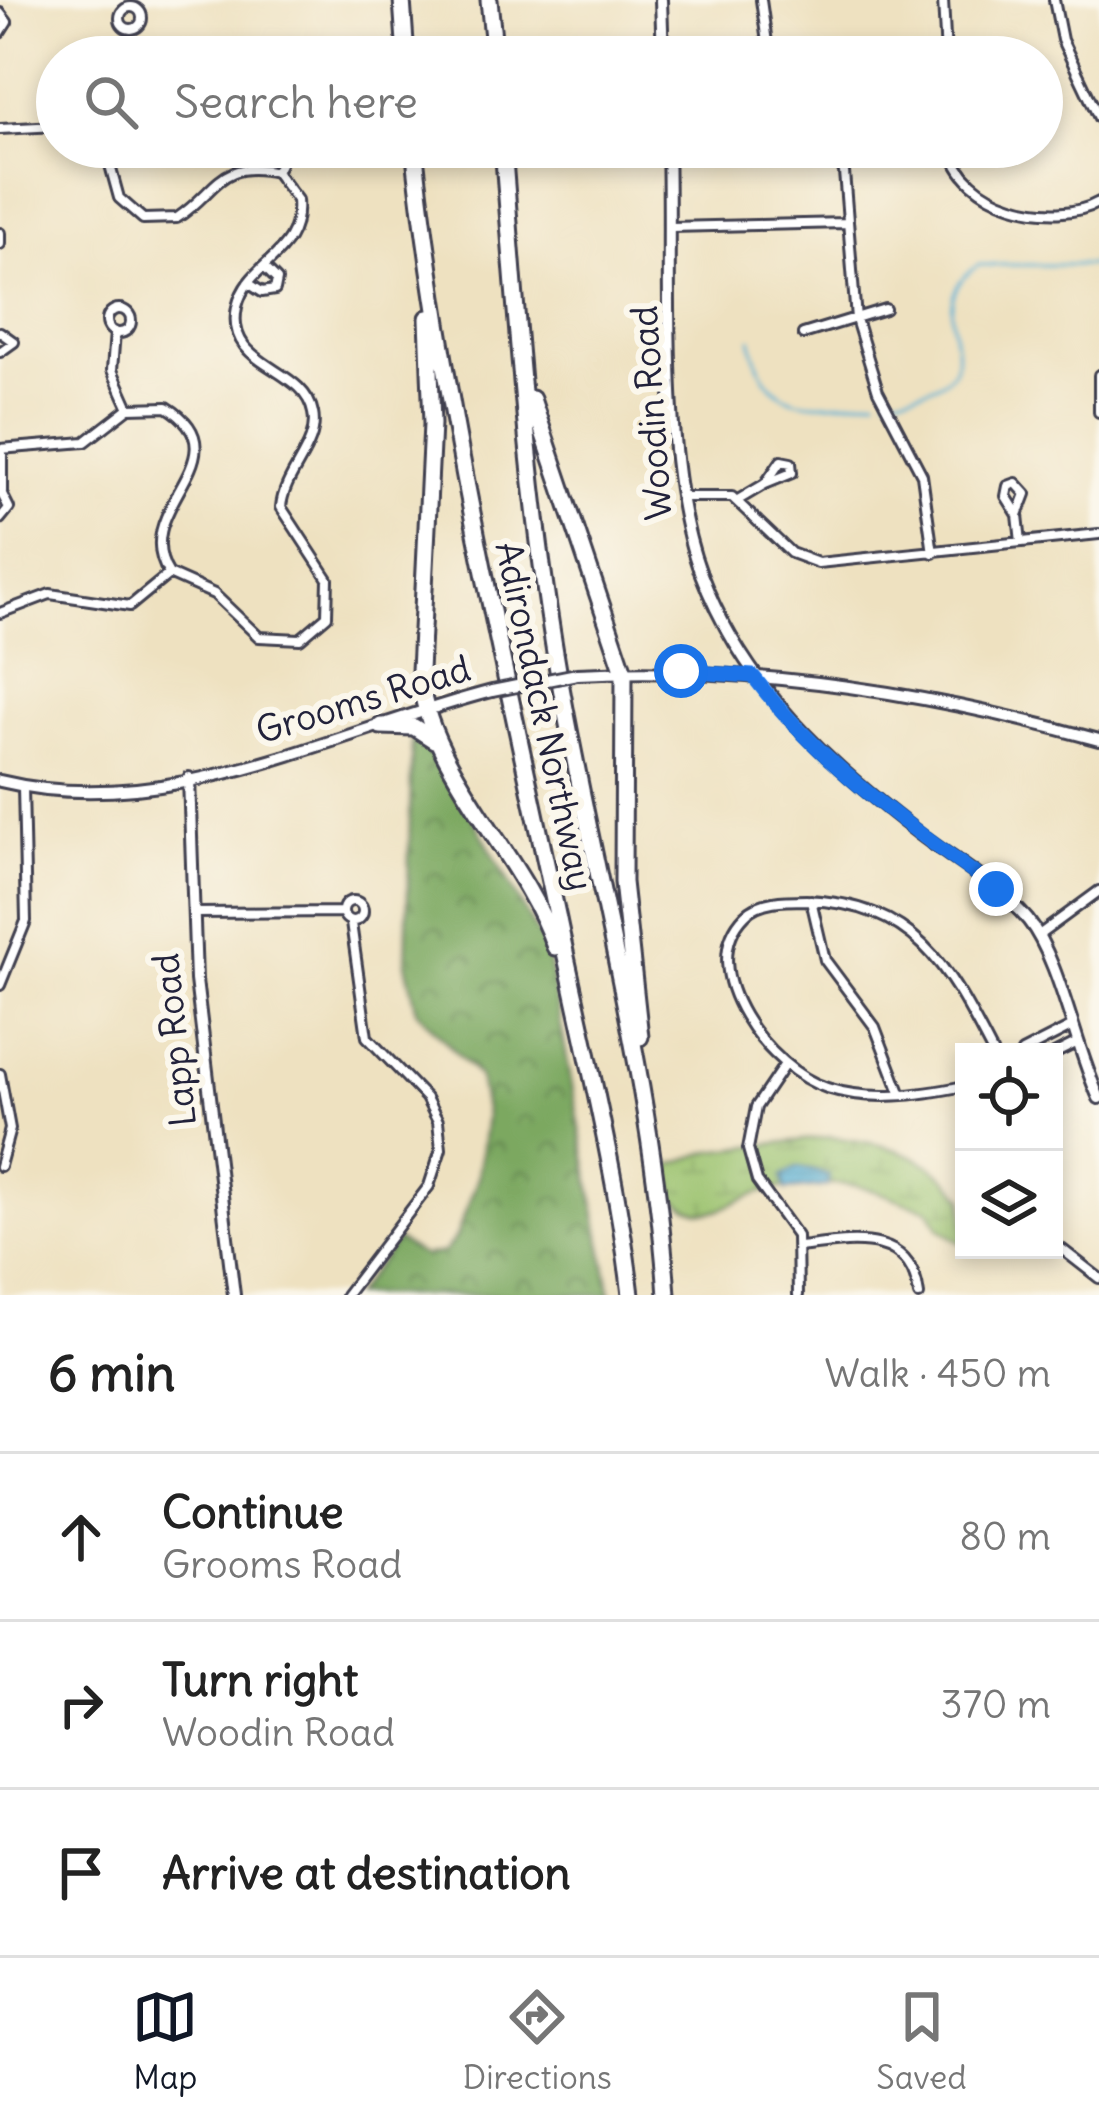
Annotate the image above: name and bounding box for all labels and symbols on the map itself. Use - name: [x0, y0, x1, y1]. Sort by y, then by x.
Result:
- street label: Woodin Road: [622, 304, 681, 522]
- street label: Adirondack Northway: [486, 537, 604, 895]
- route start: [654, 644, 708, 698]
- street label: Grooms Road: [251, 646, 476, 753]
- route end: [969, 862, 1023, 916]
- street label: Lapp Road: [143, 951, 206, 1129]

